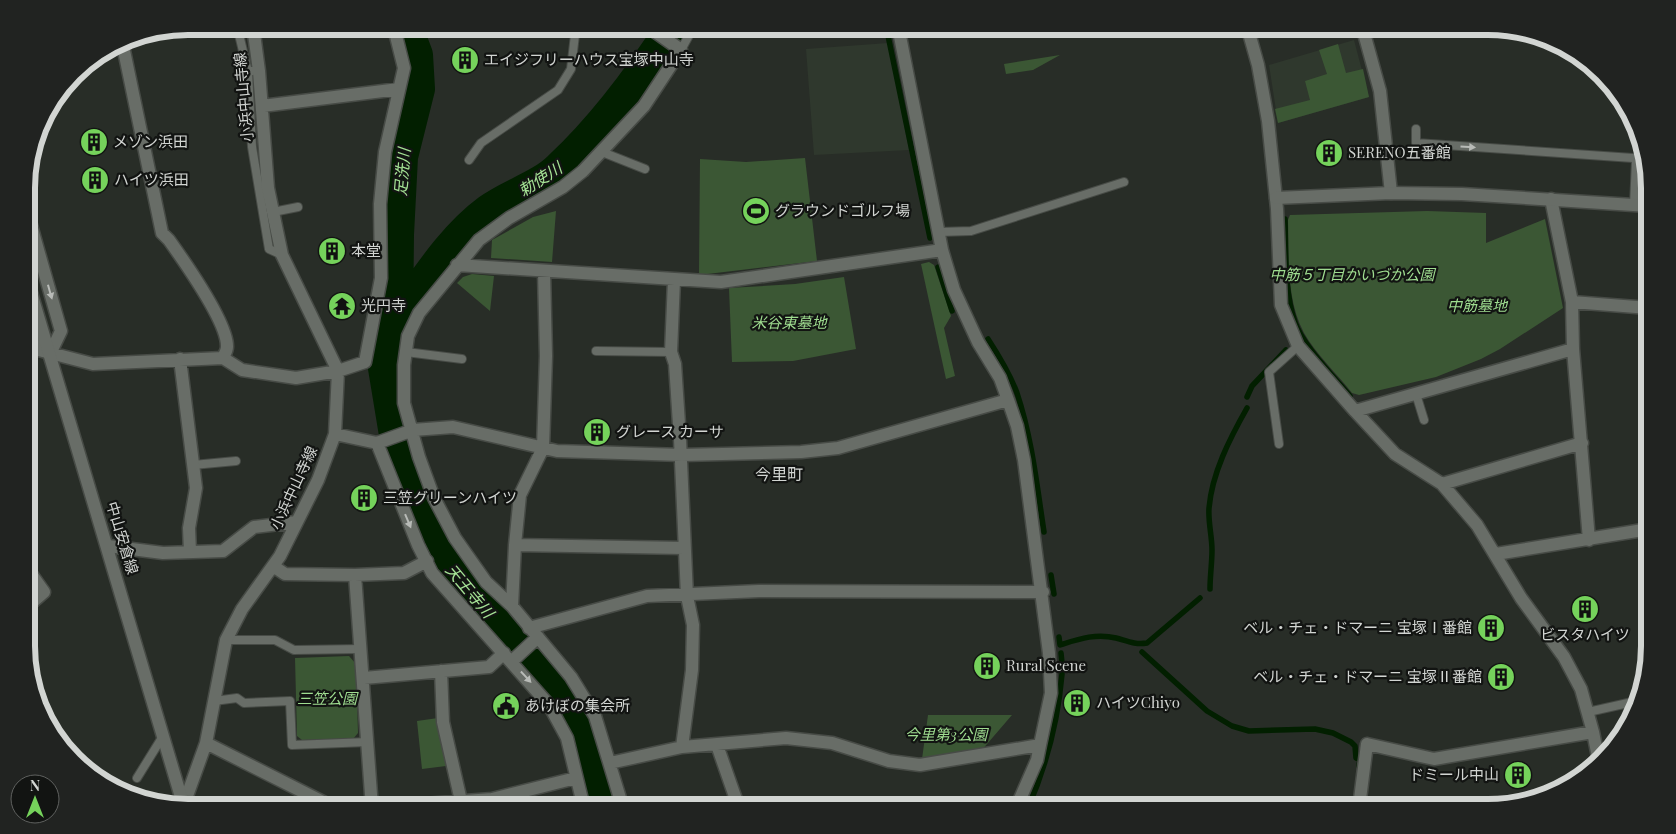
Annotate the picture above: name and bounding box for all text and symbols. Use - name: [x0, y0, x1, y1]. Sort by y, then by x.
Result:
- building icon: エイジフリーハウス宝塚中山寺: [450, 45, 480, 75]
- place label: エイジフリーハウス宝塚中山寺: [484, 49, 694, 69]
- street label: 小浜中山寺線: [229, 51, 257, 143]
- building icon: メゾン浜田: [79, 127, 109, 157]
- place label: メゾン浜田: [113, 131, 188, 151]
- building icon: SERENO五番館: [1314, 138, 1344, 168]
- place label: SERENO五番館: [1348, 142, 1451, 162]
- one-way arrow: [1460, 143, 1476, 151]
- water label: 足洗川: [389, 145, 414, 197]
- water label: 勅使川: [514, 156, 567, 200]
- building icon: ハイツ浜田: [80, 165, 110, 195]
- place label: ハイツ浜田: [114, 169, 189, 189]
- sports icon: グラウンドゴルフ場: [741, 196, 771, 226]
- place label: グラウンドゴルフ場: [775, 200, 910, 220]
- building icon: 本堂: [317, 236, 347, 266]
- place label: 本堂: [351, 240, 381, 260]
- park label: 中筋５丁目かいづか公園: [1269, 264, 1436, 284]
- one-way arrow: [46, 284, 54, 299]
- temple icon: 光円寺: [327, 291, 357, 321]
- place label: 光円寺: [361, 295, 406, 315]
- park label: 中筋墓地: [1447, 295, 1509, 315]
- park label: 米谷東墓地: [751, 312, 828, 332]
- building icon: グレース カーサ: [582, 417, 612, 447]
- place label: グレース カーサ: [616, 421, 724, 441]
- street label: 小浜中山寺線: [265, 443, 321, 533]
- district label: 今里町: [755, 463, 803, 484]
- building icon: 三笠グリーンハイツ: [349, 483, 379, 513]
- place label: 三笠グリーンハイツ: [383, 487, 517, 507]
- street label: 中山安倉線: [102, 499, 143, 577]
- one-way arrow: [404, 514, 412, 528]
- water label: 天王寺川: [442, 559, 500, 623]
- building icon: ビスタハイツ: [1570, 594, 1600, 624]
- building icon: ベル・チェ・ドマーニ 宝塚Ⅰ番館: [1476, 613, 1506, 643]
- place label: ベル・チェ・ドマーニ 宝塚Ⅰ番館: [1243, 617, 1472, 637]
- place label: ビスタハイツ: [1540, 624, 1630, 644]
- building icon: Rural Scene: [972, 651, 1002, 681]
- place label: Rural Scene: [1006, 655, 1086, 675]
- building icon: ベル・チェ・ドマーニ 宝塚Ⅱ番館: [1486, 662, 1516, 692]
- place label: ベル・チェ・ドマーニ 宝塚Ⅱ番館: [1253, 666, 1482, 686]
- one-way arrow: [520, 670, 532, 682]
- park label: 三笠公園: [297, 688, 359, 708]
- building icon: ハイツChiyo: [1062, 688, 1092, 718]
- public building icon: あけぼの集会所: [491, 691, 521, 721]
- place label: ハイツChiyo: [1096, 692, 1180, 712]
- place label: あけぼの集会所: [525, 695, 630, 715]
- park label: 今里第3公園: [905, 724, 989, 744]
- building icon: ドミール中山: [1503, 760, 1533, 790]
- place label: ドミール中山: [1409, 764, 1499, 784]
- north arrow: [10, 774, 60, 824]
- text: N: [30, 776, 40, 795]

